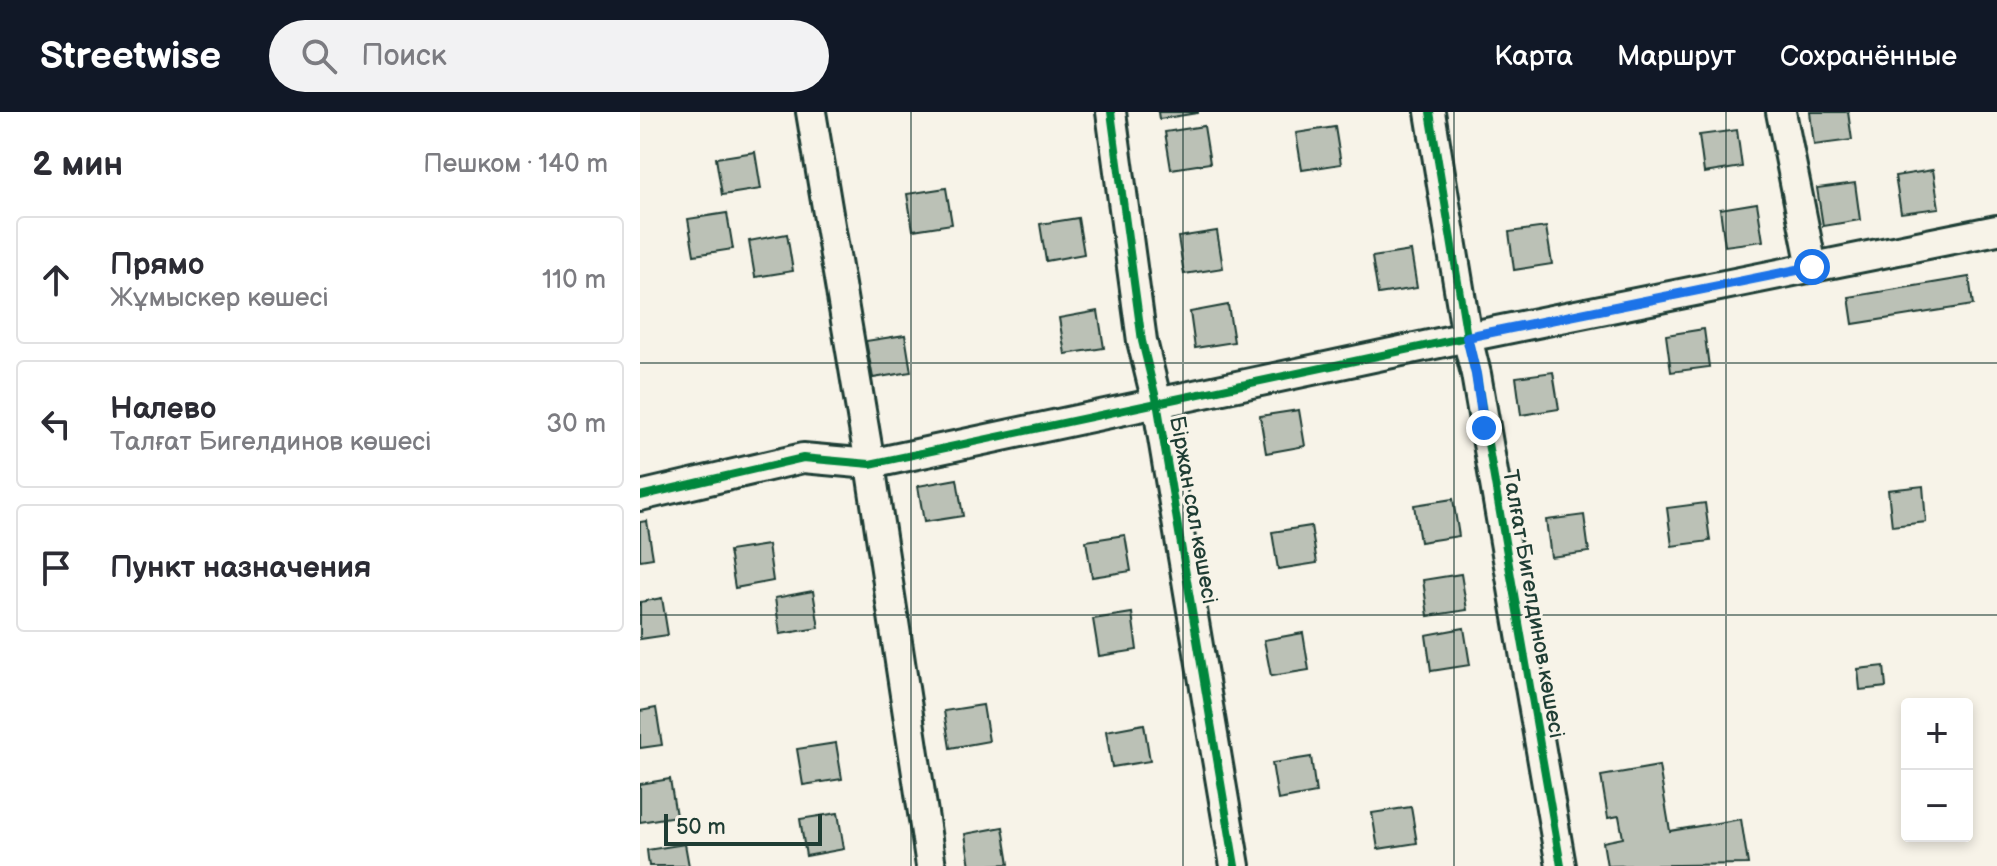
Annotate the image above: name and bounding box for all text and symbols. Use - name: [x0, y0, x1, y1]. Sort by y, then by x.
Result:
- search box: [269, 20, 829, 92]
- text: Streetwise: [40, 34, 221, 79]
- icon: search: [297, 34, 341, 78]
- text: Поиск: [361, 38, 447, 74]
- text: Карта: [1494, 40, 1573, 73]
- text: Маршрут: [1617, 40, 1736, 73]
- text: Сохранённые: [1780, 40, 1957, 73]
- text: 2 мин: [32, 144, 123, 185]
- text: Пешком · 140 m: [423, 149, 608, 180]
- text: Прямо: [110, 247, 204, 283]
- route start: [1794, 249, 1830, 285]
- icon: ahead: [34, 258, 78, 302]
- text: 110 m: [542, 265, 606, 296]
- text: Жұмыскер көшесі: [110, 283, 329, 314]
- text: Налево: [110, 391, 216, 427]
- icon: left: [34, 402, 78, 446]
- text: 30 m: [546, 409, 606, 440]
- route end: [1466, 410, 1502, 446]
- street label: Біржан сал көшесі: [1163, 414, 1223, 606]
- text: Талғат Бигелдинов көшесі: [110, 427, 431, 458]
- street label: Талғат Бигелдинов көшесі: [1496, 468, 1570, 740]
- icon: arrive: [34, 546, 78, 590]
- text: Пункт назначения: [110, 550, 371, 586]
- map controls: [1901, 698, 1973, 842]
- button: +: [1901, 698, 1973, 770]
- button: −: [1901, 770, 1973, 842]
- scale bar: [664, 810, 822, 846]
- text: 50 m: [676, 814, 726, 841]

